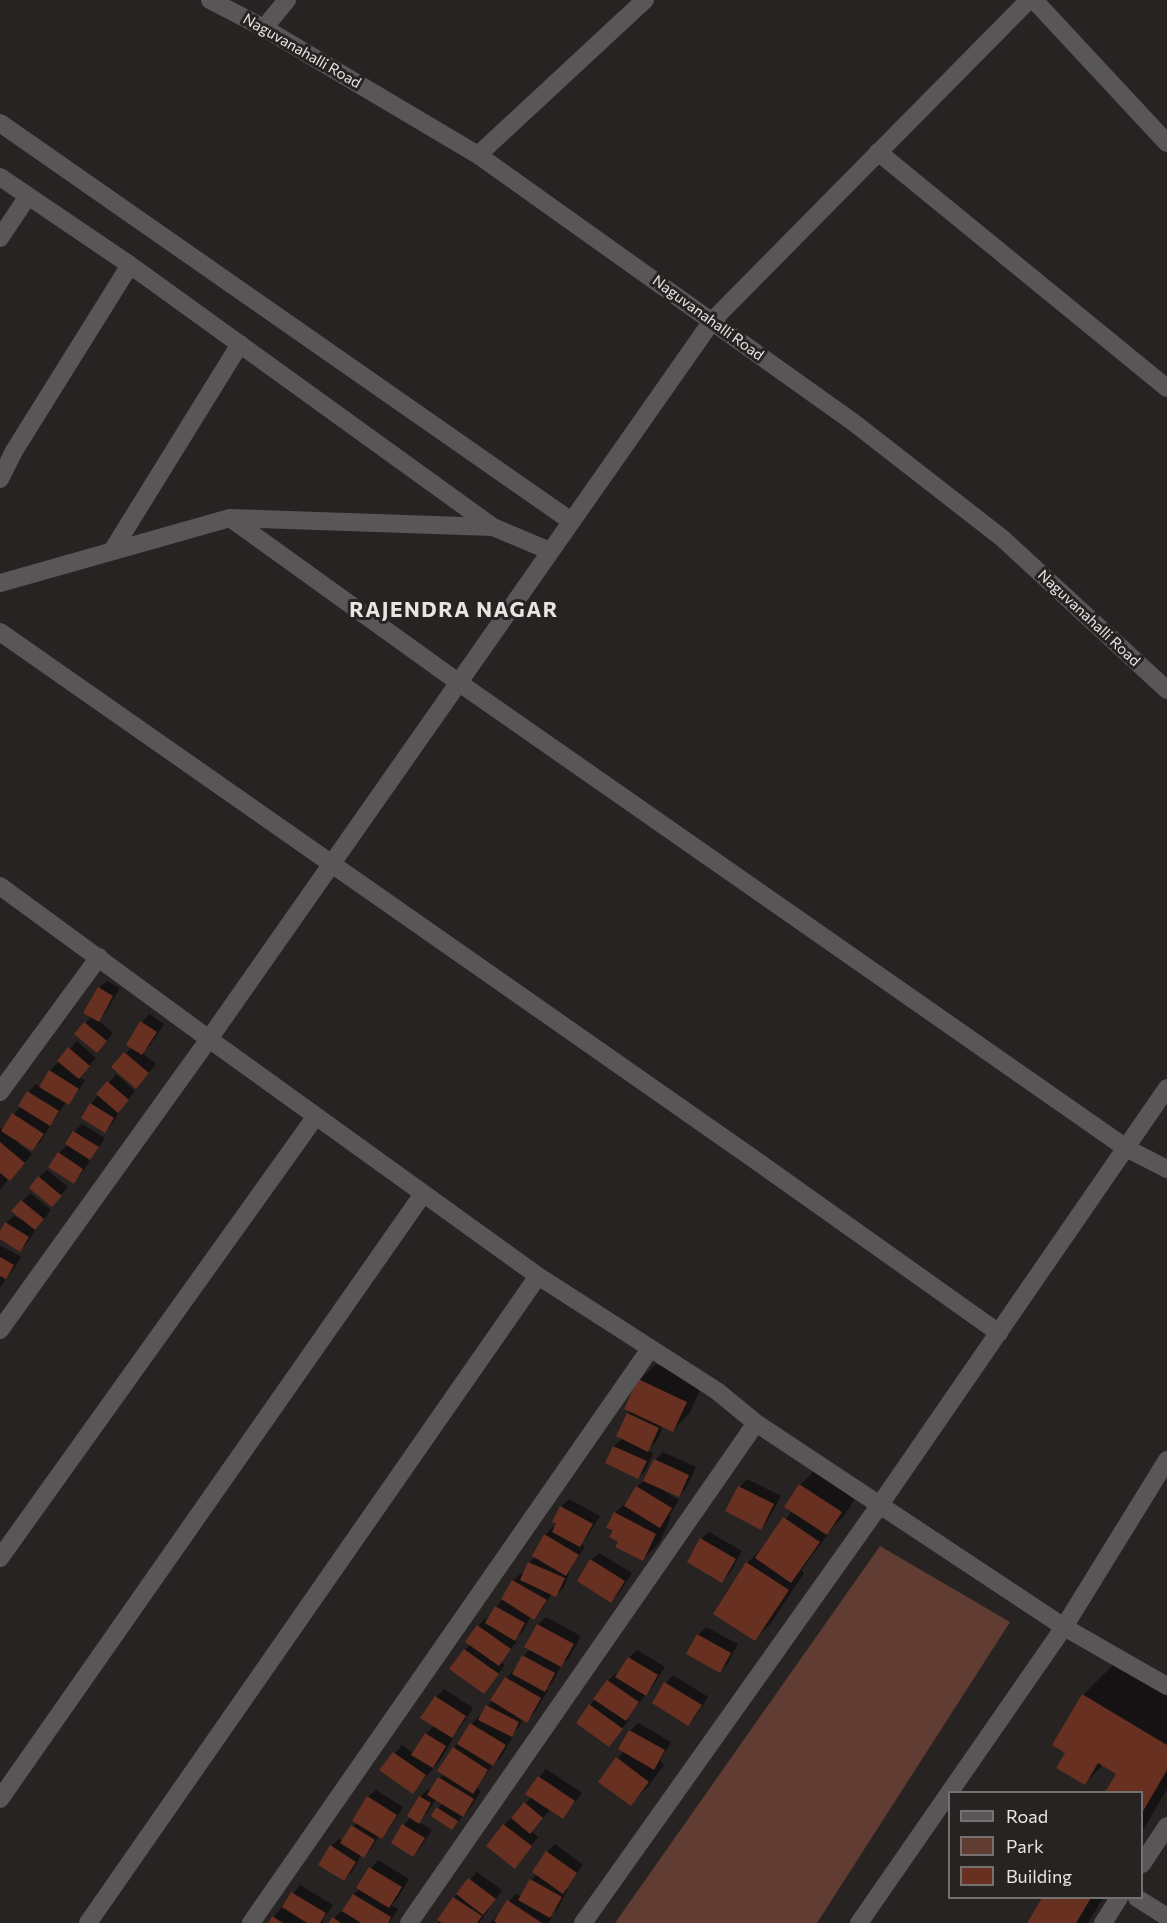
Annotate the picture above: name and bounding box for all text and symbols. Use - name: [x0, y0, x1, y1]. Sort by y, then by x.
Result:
- street label: Naguvanahalli Road: [240, 10, 364, 92]
- street label: Naguvanahalli Road: [649, 272, 767, 364]
- street label: Naguvanahalli Road: [1034, 566, 1144, 670]
- district label: RAJENDRA NAGAR: [349, 597, 559, 623]
- legend: [948, 1791, 1143, 1899]
- text: Road: [1006, 1805, 1048, 1827]
- text: Park: [1006, 1835, 1044, 1857]
- text: Building: [1006, 1865, 1072, 1887]

